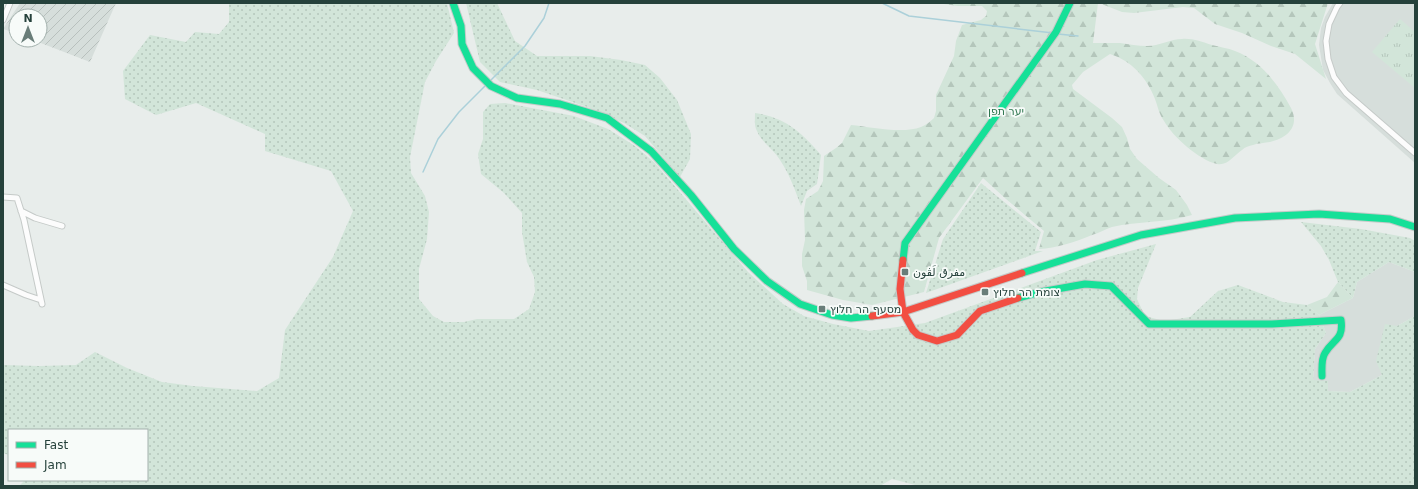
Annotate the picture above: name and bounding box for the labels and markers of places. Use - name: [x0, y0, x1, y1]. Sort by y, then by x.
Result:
- place label: مفرق لَڤون: [913, 265, 965, 279]
- marker: مفرق لَڤون: [900, 267, 910, 277]
- place label: צומת הר חלוץ: [993, 286, 1060, 299]
- marker: צומת הר חלוץ: [980, 287, 990, 297]
- place label: מסעף הר חלוץ: [830, 303, 901, 316]
- marker: מסעף הר חלוץ: [817, 304, 827, 314]

